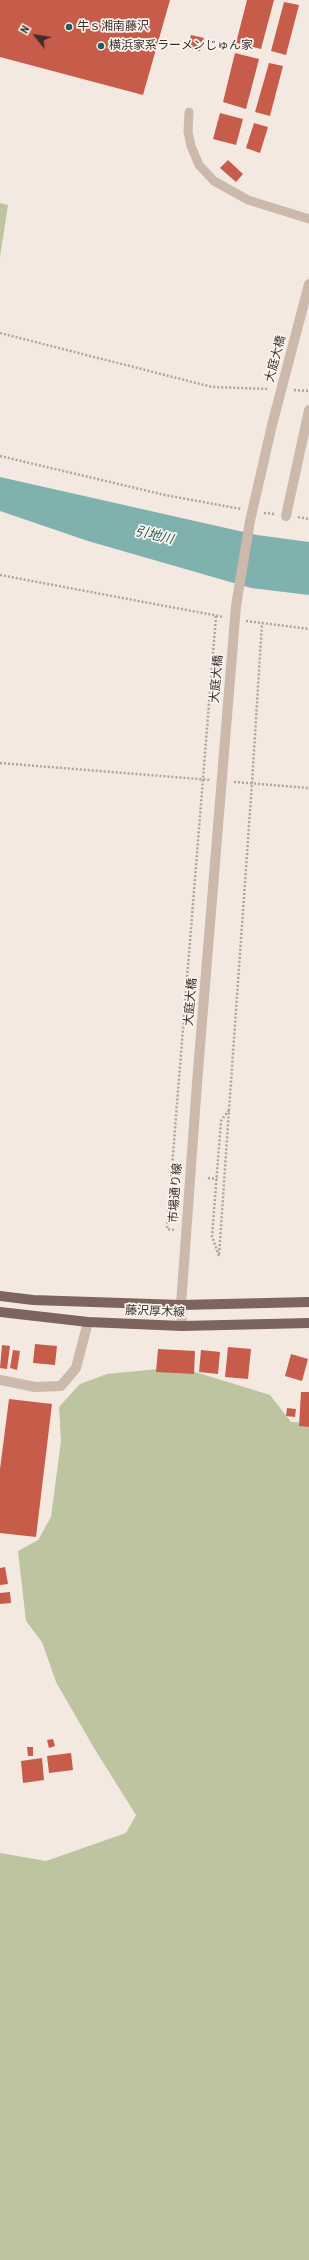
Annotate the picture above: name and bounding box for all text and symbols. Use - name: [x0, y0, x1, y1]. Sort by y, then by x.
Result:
- north arrow: [16, 16, 56, 56]
- place label: 牛ｓ湘南藤沢: [77, 20, 149, 34]
- marker: 牛ｓ湘南藤沢: [64, 22, 74, 32]
- text: N: [18, 24, 32, 36]
- place label: 横浜家系ラーメンじゅん家: [109, 39, 253, 53]
- marker: 横浜家系ラーメンじゅん家: [96, 41, 106, 51]
- street label: 大庭大橋: [263, 334, 289, 384]
- water label: 引地川: [133, 524, 175, 548]
- street label: 大庭大橋: [208, 654, 226, 704]
- street label: 大庭大橋: [182, 977, 200, 1027]
- street label: 市場通り線: [167, 1163, 185, 1223]
- street label: 藤沢厚木線: [125, 1304, 185, 1320]

